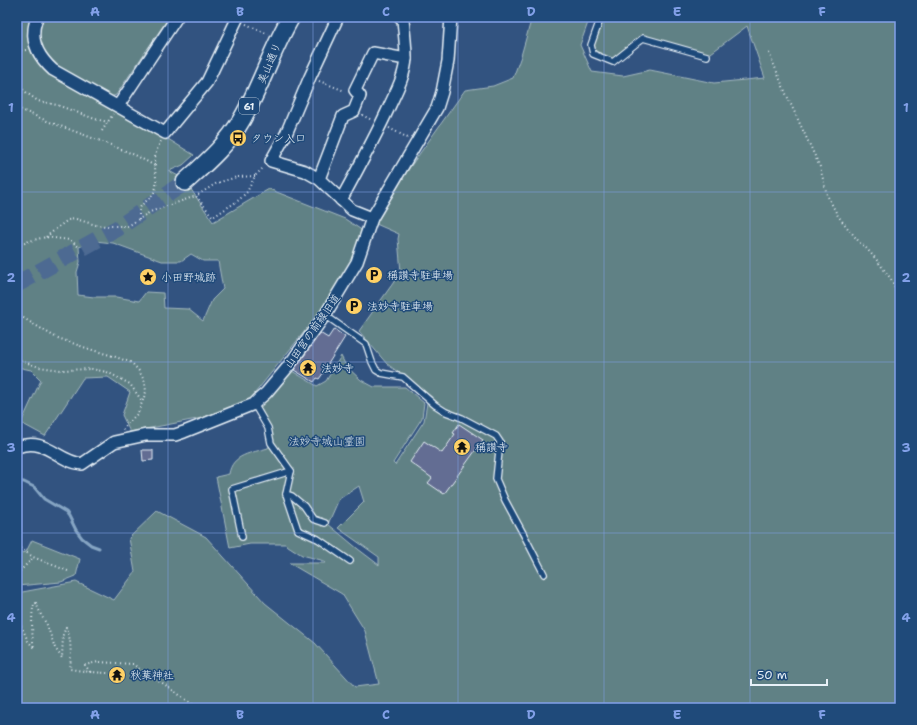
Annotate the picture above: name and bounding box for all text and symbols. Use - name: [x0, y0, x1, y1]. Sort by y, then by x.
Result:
- text: A: [90, 3, 100, 20]
- text: B: [236, 3, 244, 20]
- text: C: [382, 3, 390, 20]
- text: D: [526, 3, 536, 20]
- text: E: [673, 3, 682, 20]
- text: F: [818, 3, 826, 20]
- street label: 美山通り: [254, 40, 285, 86]
- road number: 61: [239, 98, 259, 114]
- text: 1: [8, 99, 14, 116]
- text: 1: [903, 99, 909, 116]
- bus stop icon: タウン入口: [228, 128, 248, 148]
- place label: タウン入口: [251, 131, 306, 146]
- parking icon: 稱讃寺駐車場: [364, 265, 384, 285]
- place icon: 小田野城跡: [138, 267, 158, 287]
- place label: 稱讃寺駐車場: [387, 268, 453, 283]
- text: 2: [6, 269, 16, 286]
- text: 2: [901, 269, 911, 286]
- place label: 小田野城跡: [161, 270, 216, 285]
- street label: 山田宮の前線旧道: [281, 291, 344, 372]
- parking icon: 法妙寺駐車場: [344, 296, 364, 316]
- place label: 法妙寺駐車場: [367, 299, 433, 314]
- temple icon: 法妙寺: [298, 358, 318, 378]
- place label: 法妙寺: [321, 361, 354, 376]
- park label: 法妙寺城山霊園: [289, 434, 366, 449]
- temple icon: 稱讃寺: [452, 437, 472, 457]
- text: 3: [6, 439, 16, 456]
- text: 3: [901, 439, 911, 456]
- place label: 稱讃寺: [475, 440, 508, 455]
- text: 4: [6, 609, 16, 626]
- text: 4: [901, 609, 911, 626]
- scale bar: [751, 661, 827, 687]
- temple icon: 秋葉神社: [107, 665, 127, 685]
- text: 50 m: [757, 667, 787, 683]
- place label: 秋葉神社: [130, 668, 174, 683]
- text: A: [90, 706, 100, 723]
- text: B: [236, 706, 244, 723]
- text: C: [382, 706, 390, 723]
- text: D: [526, 706, 536, 723]
- text: E: [673, 706, 682, 723]
- text: F: [818, 706, 826, 723]

